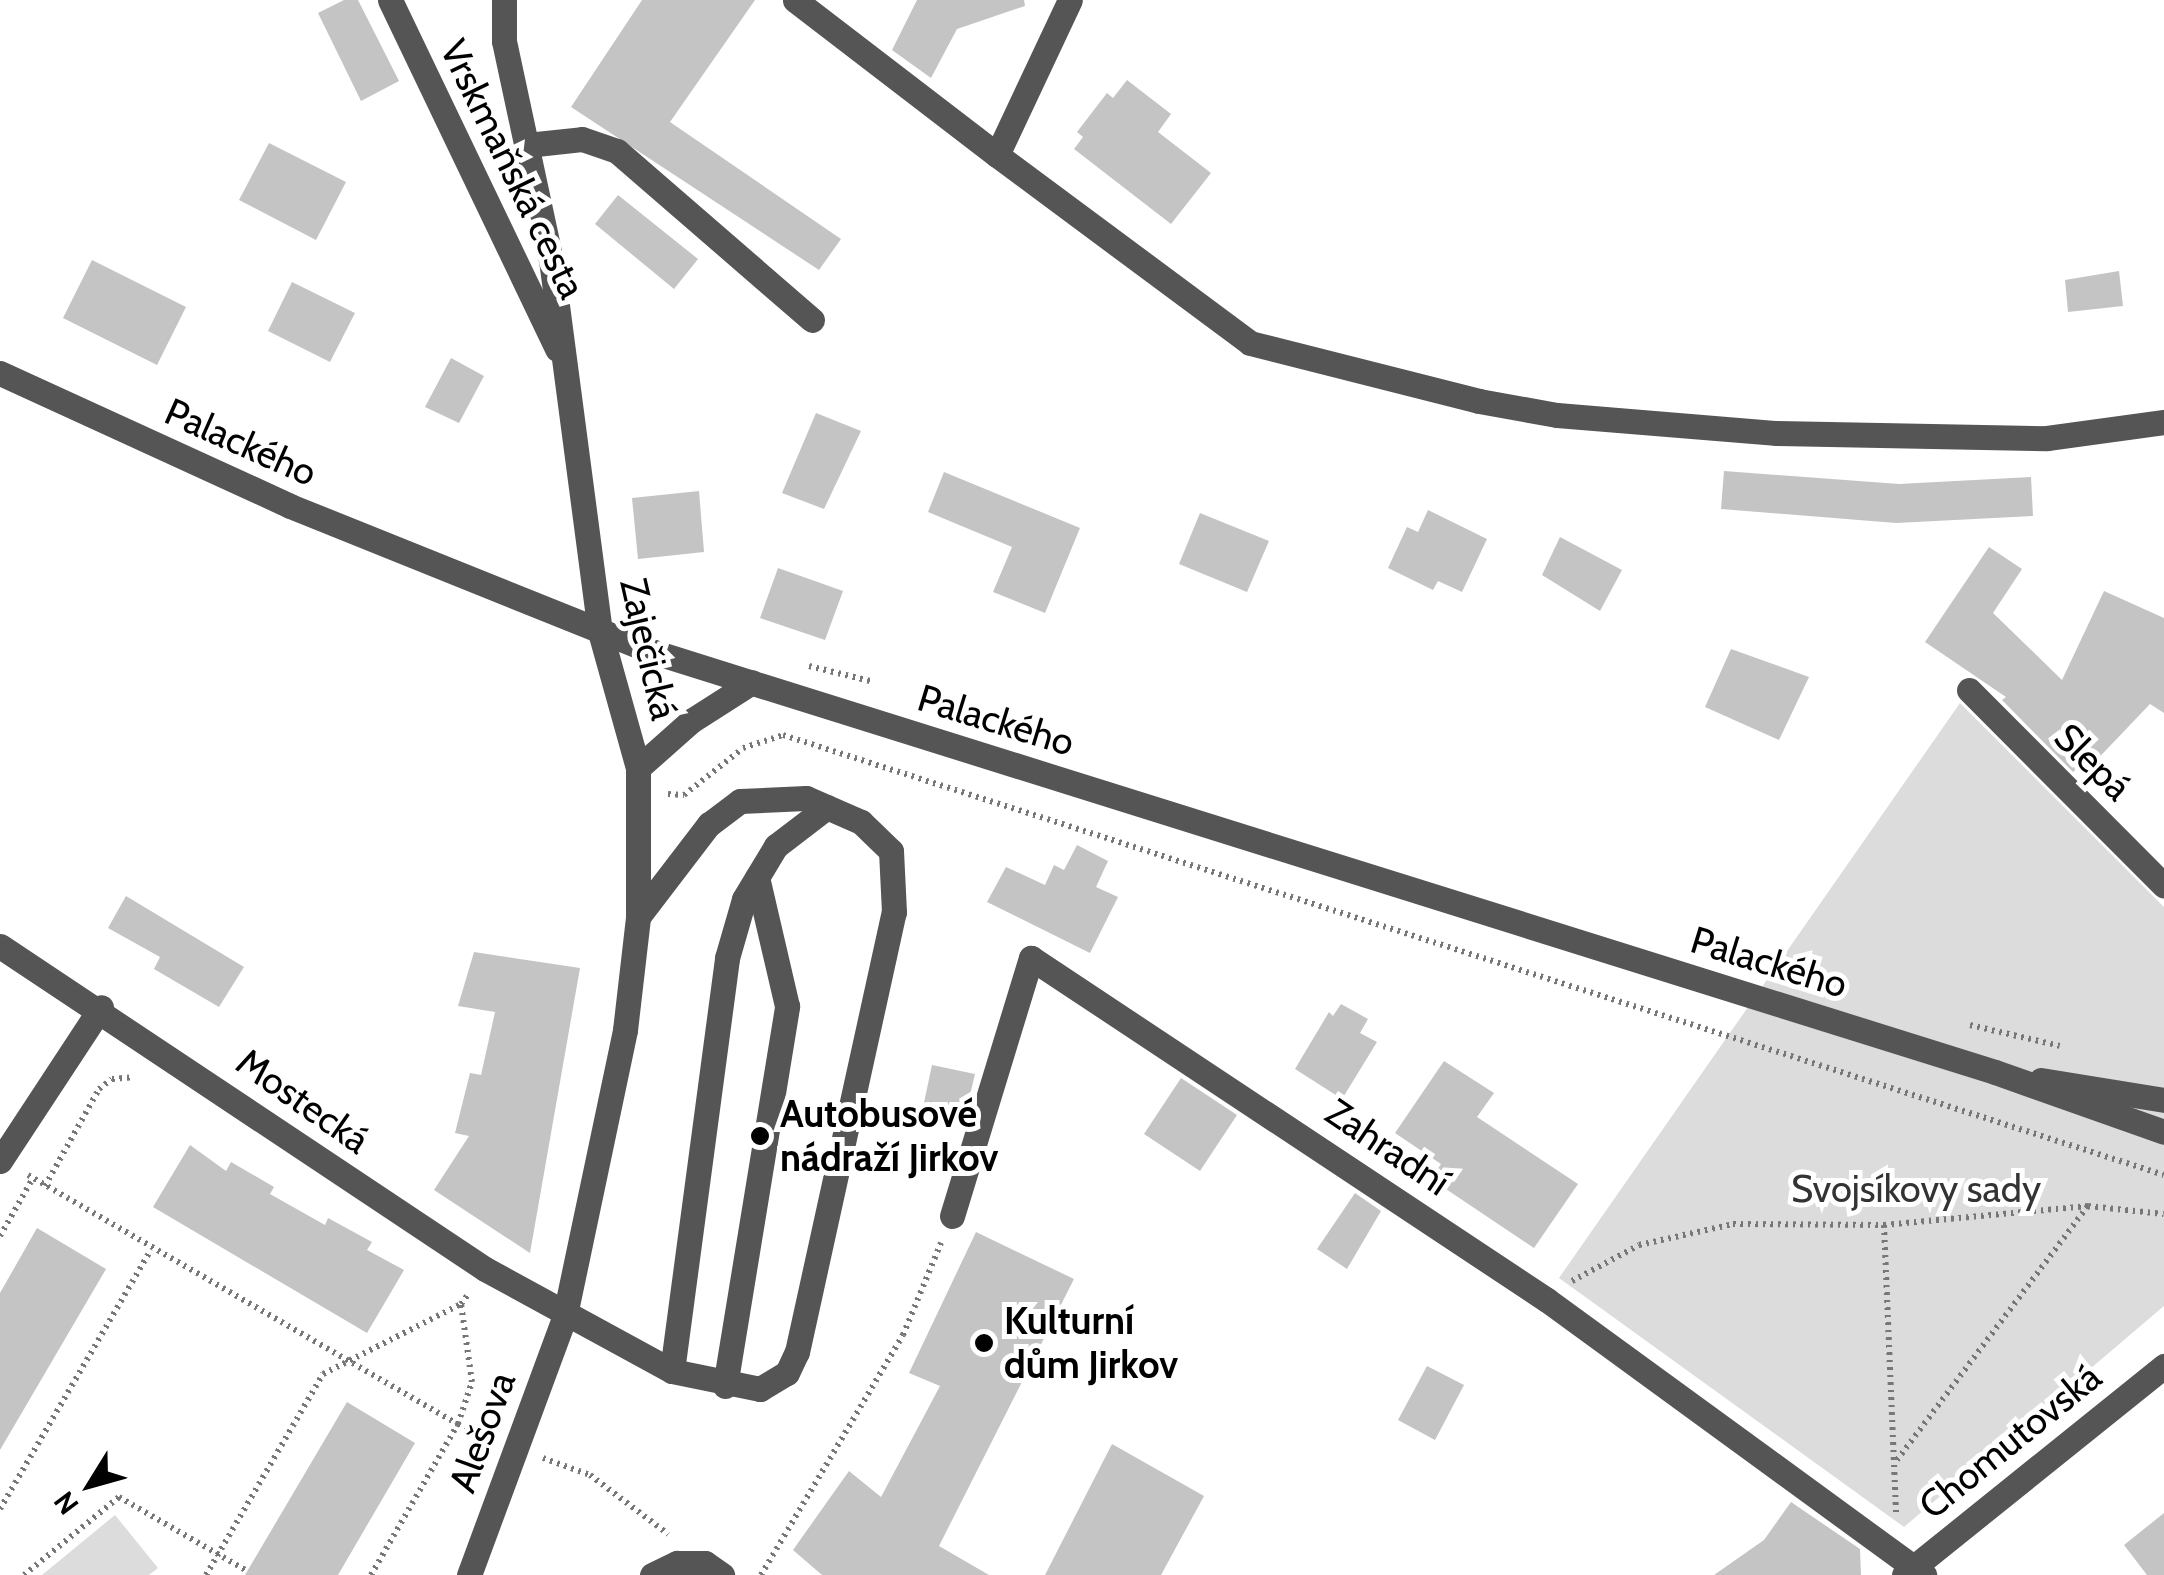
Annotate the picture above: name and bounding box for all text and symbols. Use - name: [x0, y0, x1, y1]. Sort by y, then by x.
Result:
- street label: Vrskmaňská cesta: [431, 32, 595, 306]
- street label: Palackého: [158, 388, 324, 496]
- street label: Zaječická: [611, 574, 687, 724]
- street label: Palackého: [912, 675, 1080, 765]
- street label: Slepá: [2045, 714, 2141, 810]
- street label: Palackého: [1685, 917, 1853, 1007]
- street label: Mostecká: [228, 1039, 378, 1163]
- street label: Zahradní: [1317, 1089, 1459, 1205]
- place label: Autobusové nádraží Jirkov: [780, 1091, 998, 1180]
- marker: Autobusové nádraží Jirkov: [749, 1125, 771, 1147]
- park label: Svojsíkovy sady: [1791, 1166, 2041, 1212]
- place label: Kulturní dům Jirkov: [1004, 1298, 1178, 1388]
- marker: Kulturní dům Jirkov: [973, 1332, 995, 1354]
- street label: Chomutovská: [1910, 1354, 2110, 1528]
- street label: Alešova: [439, 1366, 525, 1498]
- north arrow: [40, 1435, 140, 1535]
- text: N: [47, 1485, 86, 1521]

